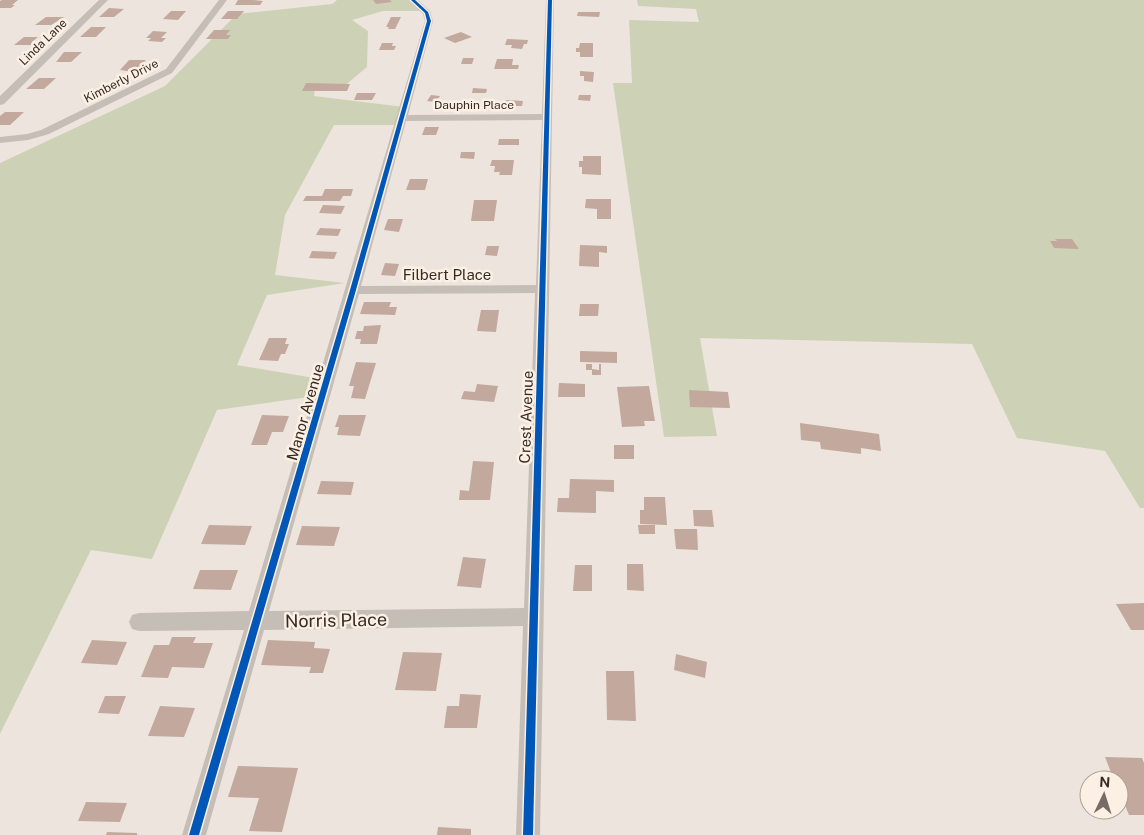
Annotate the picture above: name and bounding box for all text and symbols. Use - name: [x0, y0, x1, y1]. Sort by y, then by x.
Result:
- street label: Linda Lane: [16, 16, 70, 68]
- street label: Kimberly Drive: [81, 56, 161, 106]
- street label: Dauphin Place: [434, 98, 514, 112]
- street label: Filbert Place: [403, 266, 491, 283]
- street label: Manor Avenue: [283, 362, 327, 462]
- street label: Crest Avenue: [516, 370, 536, 464]
- street label: Norris Place: [285, 609, 387, 631]
- north arrow: [1079, 770, 1129, 820]
- text: N: [1099, 774, 1111, 790]

